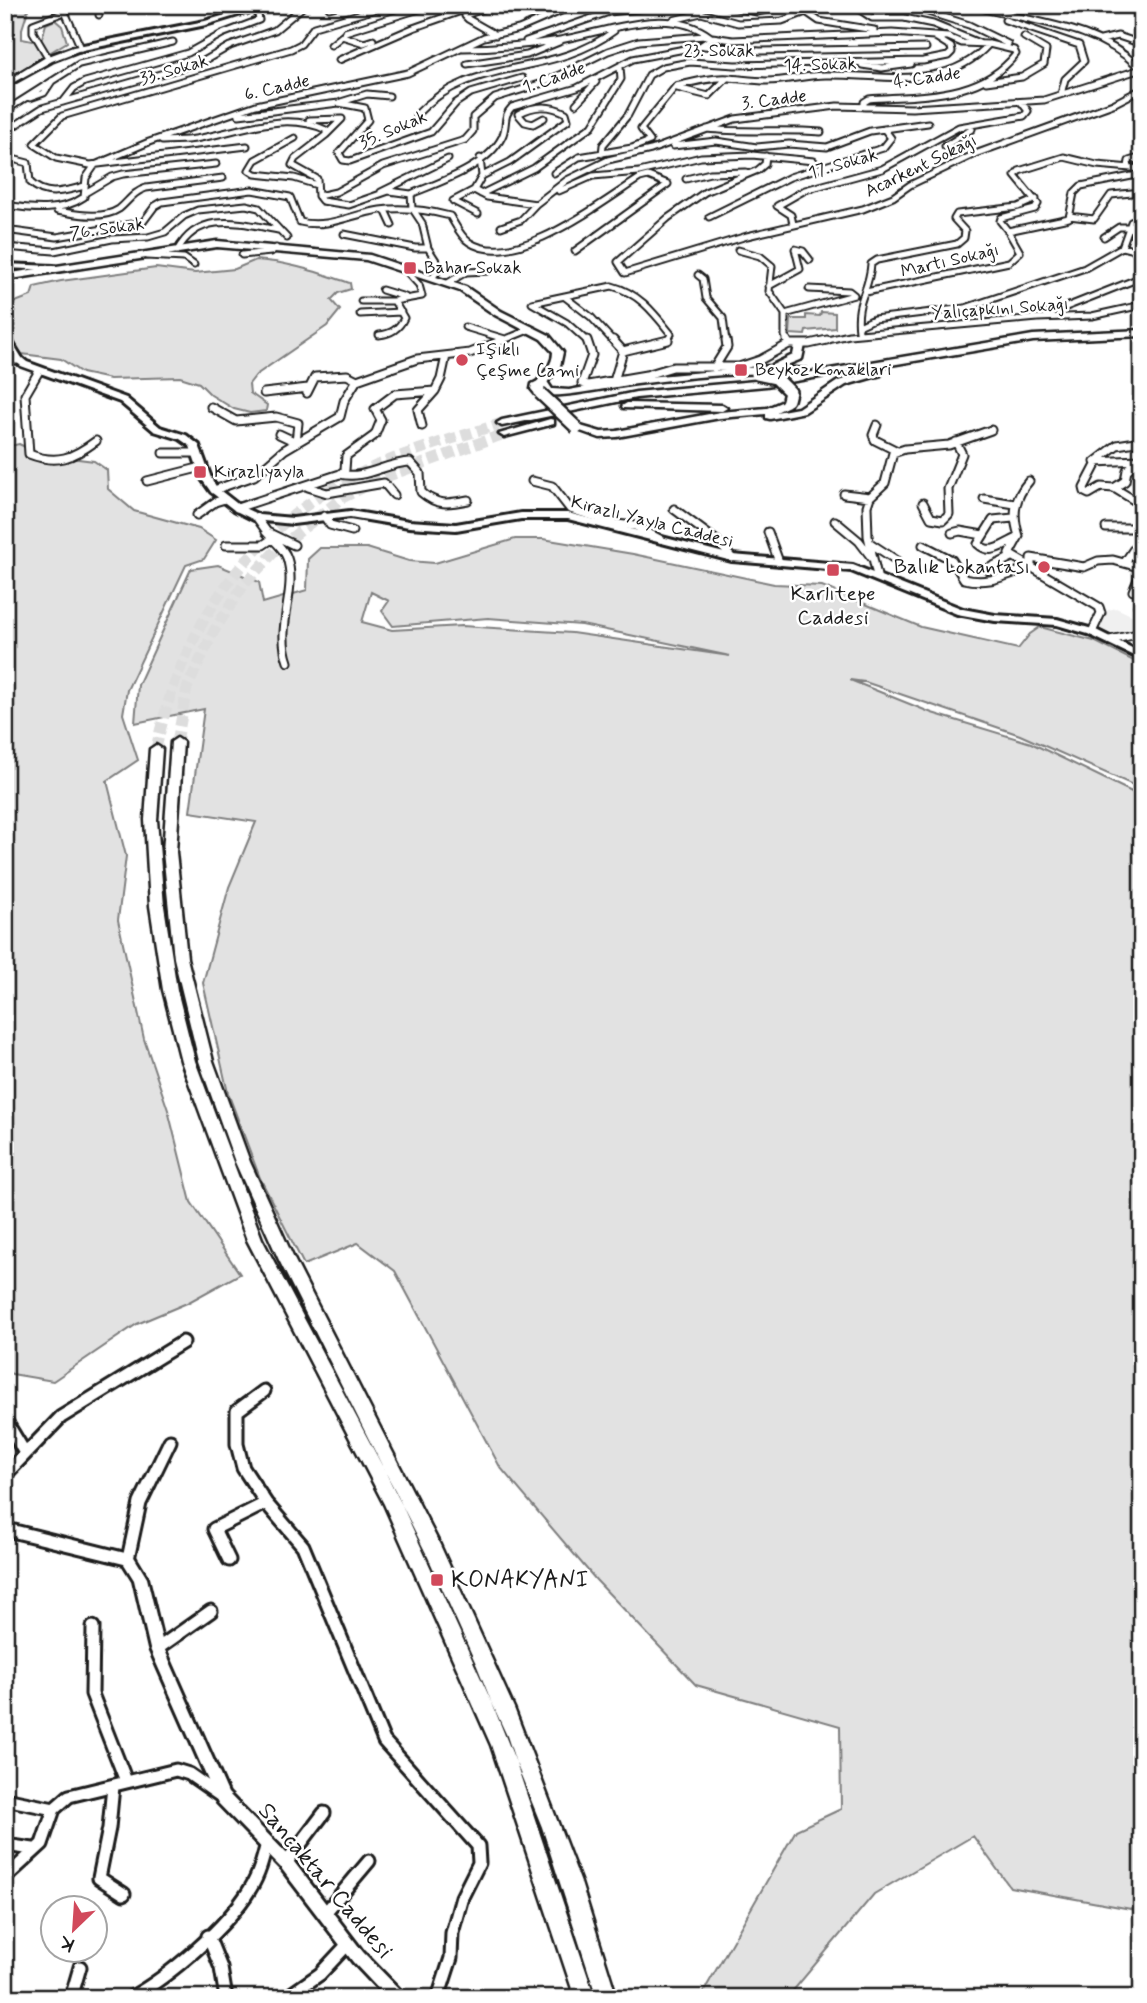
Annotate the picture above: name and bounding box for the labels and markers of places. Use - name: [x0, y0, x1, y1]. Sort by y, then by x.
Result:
- place label: Bahar Sokak: [424, 256, 521, 280]
- marker: Bahar Sokak: [402, 260, 418, 276]
- place label: Işıklı Çeşme Cami: [476, 338, 579, 383]
- marker: Işıklı Çeşme Cami: [454, 352, 470, 368]
- place label: Beykoz Konaklari: [755, 358, 891, 382]
- marker: Beykoz Konaklari: [733, 362, 749, 378]
- place label: Kirazlıyayla: [214, 460, 304, 484]
- marker: Kirazlıyayla: [192, 464, 208, 480]
- place label: Balık Lokantası: [894, 553, 1030, 581]
- marker: Balık Lokantası: [1036, 559, 1052, 575]
- marker: Karlıtepe Caddesi: [825, 562, 841, 578]
- place label: Karlıtepe Caddesi: [790, 580, 876, 632]
- place label: KONAKYANI: [451, 1565, 588, 1596]
- marker: KONAKYANI: [429, 1572, 445, 1588]

